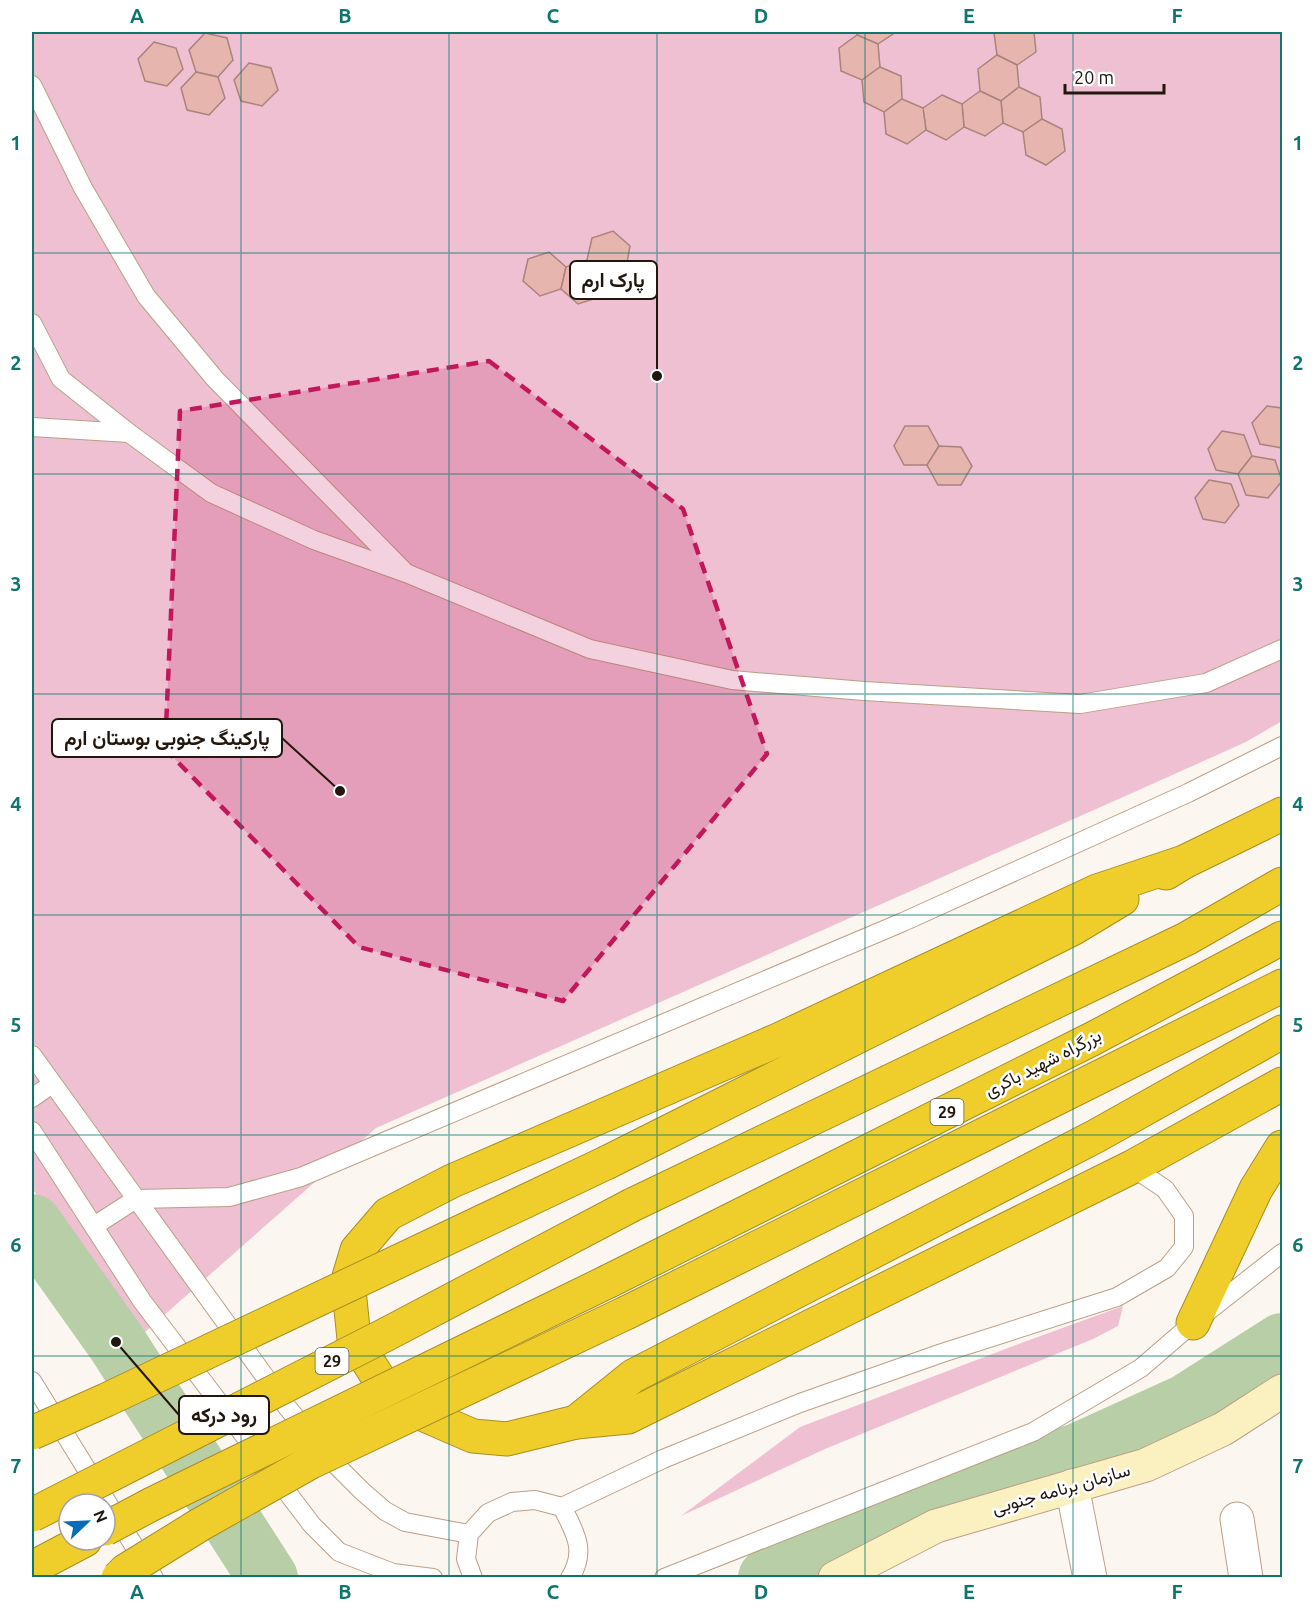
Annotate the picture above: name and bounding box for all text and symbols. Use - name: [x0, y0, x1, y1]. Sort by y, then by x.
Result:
- text: A: [130, 4, 144, 27]
- text: B: [338, 4, 352, 27]
- text: C: [547, 4, 560, 27]
- text: D: [754, 4, 768, 27]
- text: E: [963, 4, 975, 27]
- text: F: [1171, 4, 1183, 27]
- scale bar: [1065, 57, 1164, 95]
- text: 20 m: [1074, 67, 1114, 87]
- text: 1: [10, 131, 22, 154]
- text: 1: [1292, 131, 1304, 154]
- callout: پارک ارم: [570, 261, 657, 299]
- text: پارک ارم: [581, 268, 645, 294]
- text: 2: [10, 351, 22, 374]
- text: 2: [1292, 351, 1304, 374]
- text: 3: [10, 572, 22, 595]
- text: 3: [1292, 572, 1304, 595]
- callout: پارکینگ جنوبی بوستان ارم: [52, 719, 282, 757]
- text: پارکینگ جنوبی بوستان ارم: [64, 726, 270, 752]
- text: 4: [10, 792, 22, 815]
- text: 4: [1292, 792, 1304, 815]
- text: 5: [10, 1013, 22, 1036]
- text: 5: [1292, 1013, 1304, 1036]
- street label: بزرگراه شهید باکری: [981, 1024, 1105, 1102]
- road number: 29: [930, 1099, 964, 1125]
- text: 6: [10, 1233, 22, 1256]
- text: 6: [1292, 1233, 1304, 1256]
- road number: 29: [316, 1348, 348, 1374]
- callout: رود درکه: [179, 1396, 269, 1434]
- text: رود درکه: [191, 1403, 257, 1428]
- text: 7: [10, 1454, 22, 1477]
- text: 7: [1292, 1454, 1304, 1477]
- street label: سازمان برنامه جنوبی: [989, 1459, 1133, 1519]
- north arrow: [57, 1492, 117, 1552]
- text: N: [90, 1507, 111, 1525]
- text: A: [130, 1580, 144, 1603]
- text: B: [338, 1580, 352, 1603]
- text: C: [547, 1580, 560, 1603]
- text: D: [754, 1580, 768, 1603]
- text: E: [963, 1580, 975, 1603]
- text: F: [1171, 1580, 1183, 1603]

